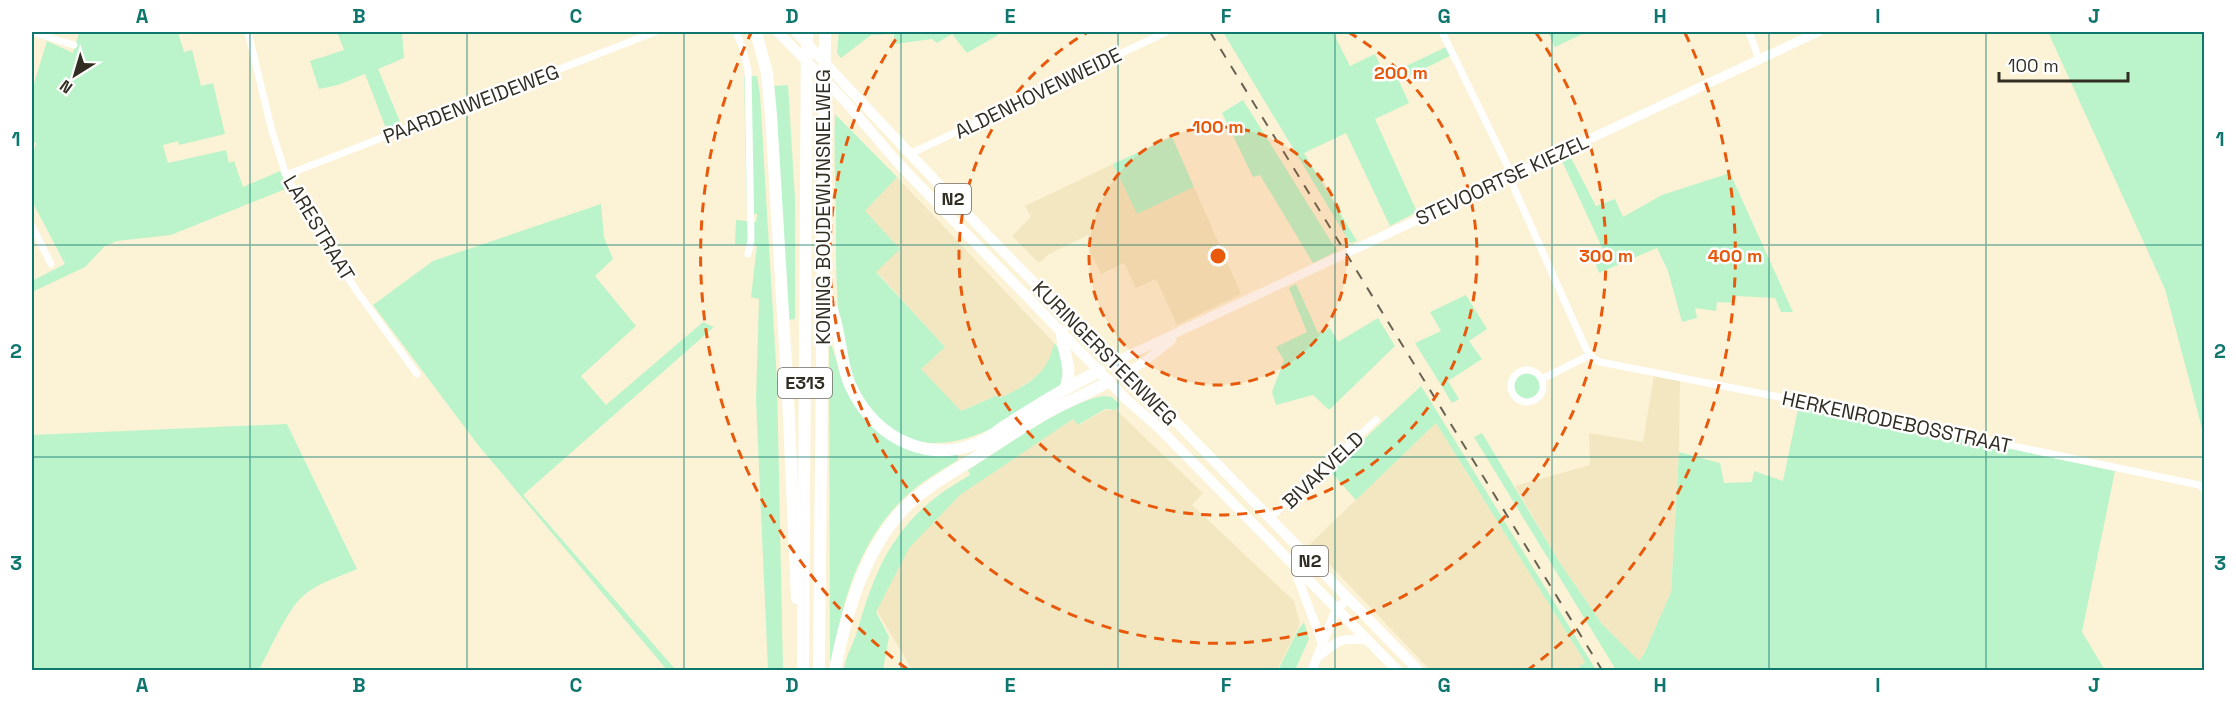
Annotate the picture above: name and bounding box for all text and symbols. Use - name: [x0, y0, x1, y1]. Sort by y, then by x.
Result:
- text: A: [136, 3, 149, 29]
- text: B: [352, 3, 366, 29]
- text: C: [570, 3, 583, 29]
- text: D: [785, 3, 799, 29]
- text: E: [1004, 3, 1016, 29]
- text: F: [1221, 3, 1232, 29]
- text: G: [1437, 3, 1451, 29]
- text: H: [1653, 3, 1667, 29]
- text: I: [1875, 3, 1881, 29]
- text: J: [2088, 3, 2100, 29]
- street label: ALDENHOVENWEIDE: [950, 41, 1126, 145]
- north arrow: [45, 45, 105, 105]
- scale bar: [1999, 45, 2128, 83]
- text: 100 m: [2008, 54, 2059, 77]
- street label: PAARDENWEIDEWEG: [379, 58, 563, 150]
- text: 200 m: [1374, 61, 1428, 84]
- street label: KONING BOUDEWIJNSNELWEG: [810, 69, 836, 345]
- text: N: [56, 75, 77, 98]
- text: 100 m: [1192, 115, 1244, 138]
- text: 1: [11, 126, 21, 152]
- text: 1: [2215, 126, 2225, 152]
- street label: STEVOORTSE KIEZEL: [1411, 128, 1593, 232]
- street label: LARESTRAAT: [277, 170, 361, 286]
- road number: N2: [935, 184, 971, 214]
- text: 300 m: [1579, 244, 1633, 267]
- text: 400 m: [1708, 244, 1762, 267]
- centre of rings: [1208, 246, 1228, 266]
- street label: KURINGERSTEENWEG: [1027, 275, 1183, 431]
- text: 2: [10, 338, 22, 364]
- text: 2: [2214, 338, 2226, 364]
- road number: E313: [778, 368, 832, 398]
- street label: HERKENRODEBOSSTRAAT: [1780, 385, 2014, 459]
- street label: BIVAKVELD: [1277, 426, 1369, 514]
- road number: N2: [1292, 546, 1328, 576]
- text: 3: [10, 550, 22, 576]
- text: 3: [2214, 550, 2226, 576]
- text: A: [136, 672, 149, 698]
- text: B: [352, 672, 366, 698]
- text: C: [570, 672, 583, 698]
- text: D: [785, 672, 799, 698]
- text: E: [1004, 672, 1016, 698]
- text: F: [1221, 672, 1232, 698]
- text: G: [1437, 672, 1451, 698]
- text: H: [1653, 672, 1667, 698]
- text: I: [1875, 672, 1881, 698]
- text: J: [2088, 672, 2100, 698]

